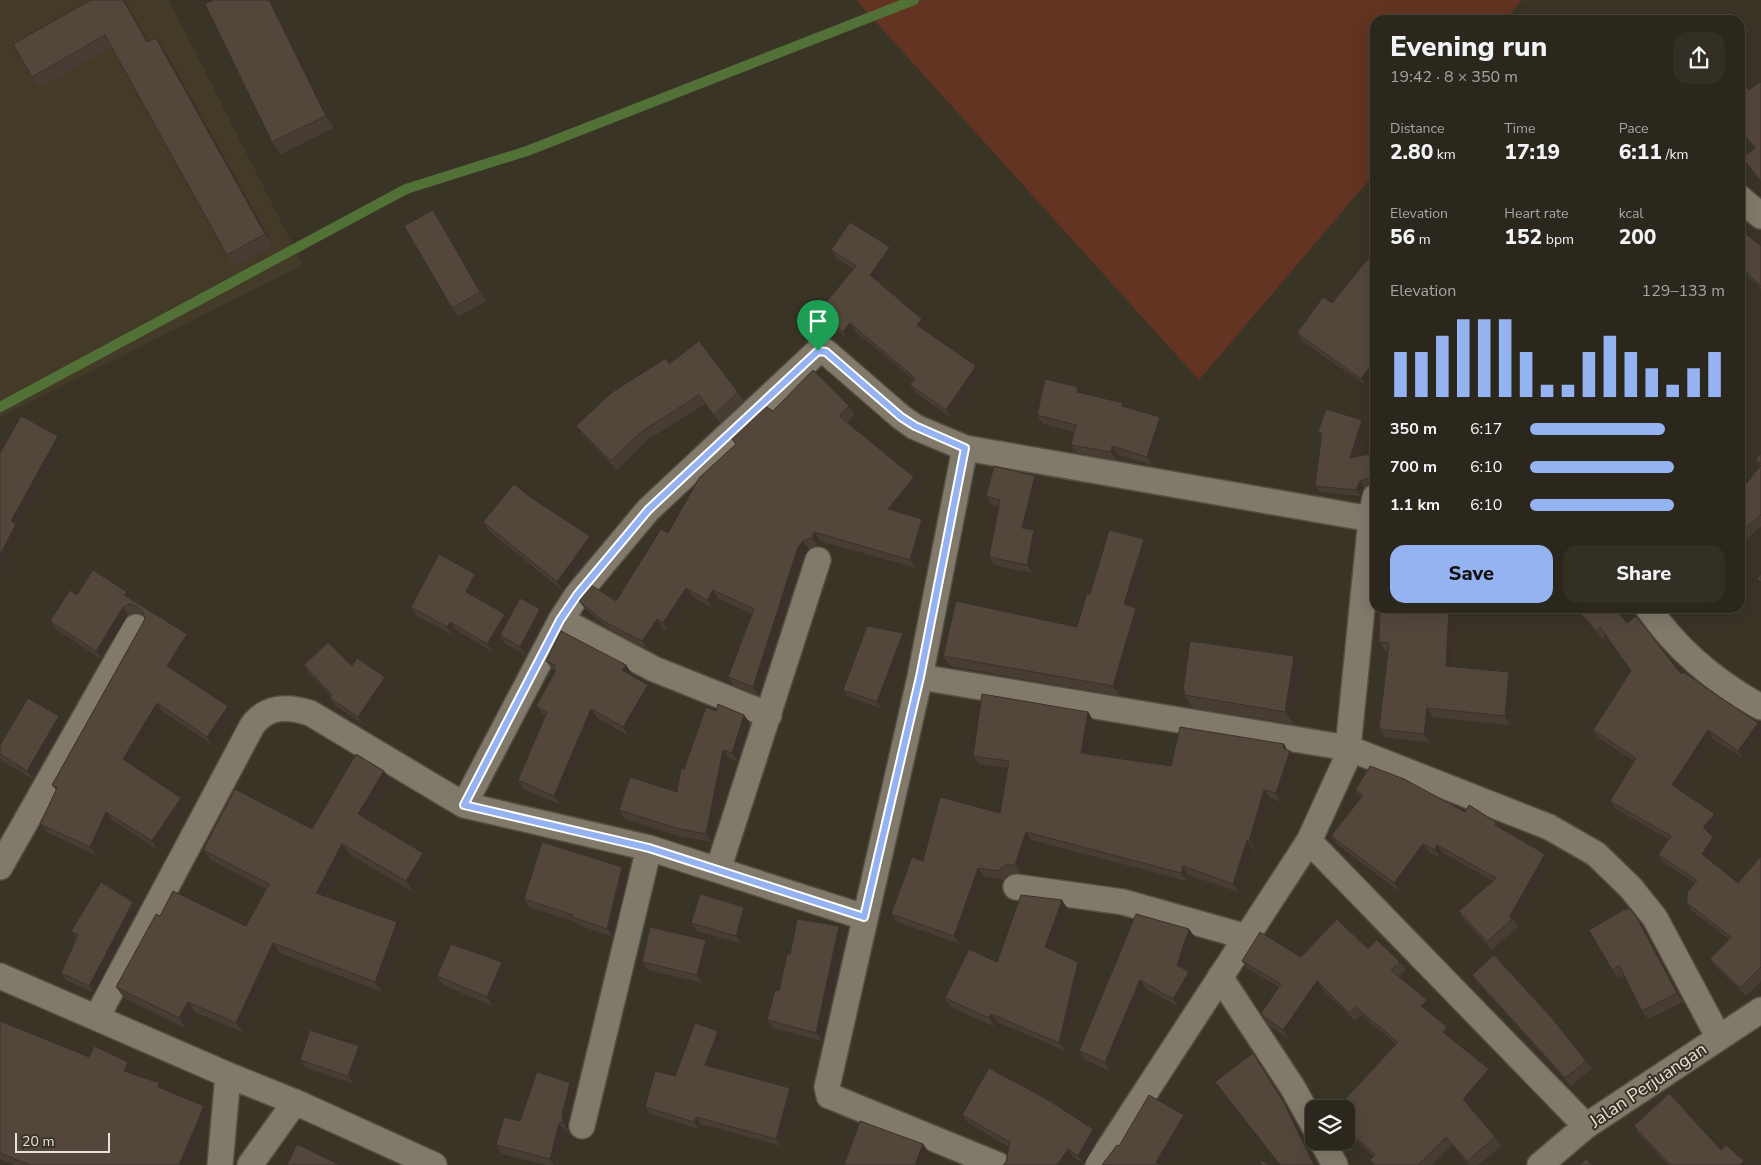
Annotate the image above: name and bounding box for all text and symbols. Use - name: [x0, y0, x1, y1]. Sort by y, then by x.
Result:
- text: Evening run: [1390, 28, 1547, 66]
- button: share: [1673, 32, 1725, 84]
- text: 19:42 · 8 × 350 m: [1390, 66, 1518, 88]
- text: Distance: [1390, 119, 1444, 138]
- text: Time: [1504, 119, 1535, 138]
- text: Pace: [1619, 119, 1648, 138]
- text: 2.80: [1390, 138, 1433, 166]
- text: 17:19: [1504, 138, 1560, 166]
- text: 6:11: [1619, 138, 1662, 166]
- text: km: [1433, 145, 1456, 164]
- text: /km: [1662, 145, 1688, 164]
- text: Elevation: [1390, 204, 1448, 223]
- text: Heart rate: [1504, 204, 1568, 223]
- text: kcal: [1619, 204, 1643, 223]
- text: 56: [1390, 223, 1415, 251]
- text: 152: [1504, 223, 1542, 251]
- text: 200: [1619, 223, 1656, 251]
- text: m: [1415, 230, 1431, 249]
- text: bpm: [1542, 230, 1574, 249]
- text: Elevation: [1390, 280, 1456, 302]
- text: 129–133 m: [1642, 280, 1725, 302]
- pin: [797, 300, 839, 351]
- icon: arrive: [804, 307, 832, 335]
- text: 350 m: [1390, 418, 1437, 440]
- text: 6:17: [1470, 418, 1502, 440]
- text: 700 m: [1390, 456, 1437, 478]
- text: 6:10: [1470, 456, 1502, 478]
- text: 1.1 km: [1390, 494, 1440, 516]
- text: 6:10: [1470, 494, 1502, 516]
- button: Save: [1390, 545, 1553, 603]
- button: Share: [1563, 545, 1725, 603]
- street label: Jalan Perjuangan: [1584, 1037, 1711, 1134]
- map controls: [1305, 1100, 1355, 1150]
- button: layers: [1305, 1100, 1355, 1150]
- scale bar: [15, 1130, 110, 1153]
- text: 20 m: [22, 1132, 54, 1151]

